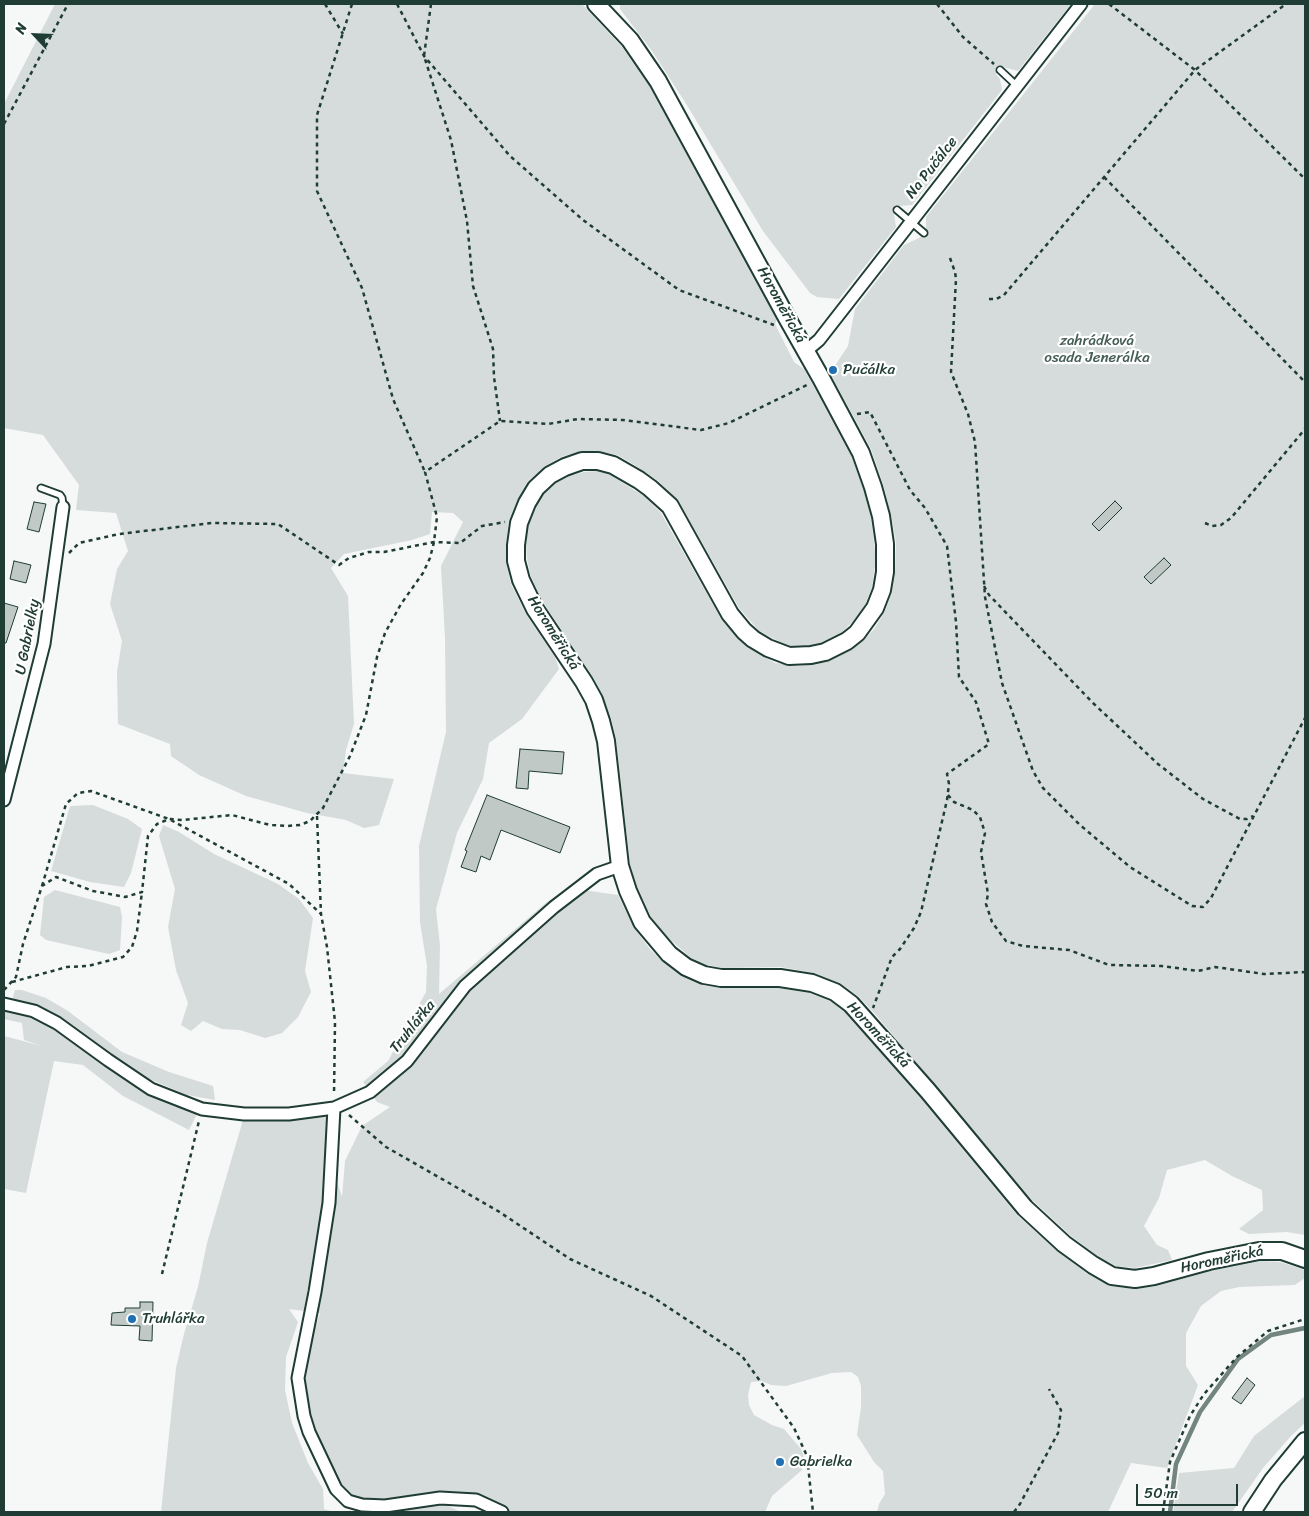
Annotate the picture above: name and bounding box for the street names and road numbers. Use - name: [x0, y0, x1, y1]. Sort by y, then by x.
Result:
- street label: Na Pučálce: [902, 134, 962, 202]
- street label: Horoměřická: [753, 264, 809, 346]
- street label: Horoměřická: [523, 592, 583, 674]
- street label: U Gabrielky: [12, 598, 44, 676]
- street label: Truhlářka: [386, 997, 440, 1057]
- street label: Horoměřická: [843, 998, 913, 1072]
- street label: Horoměřická: [1179, 1242, 1265, 1278]

